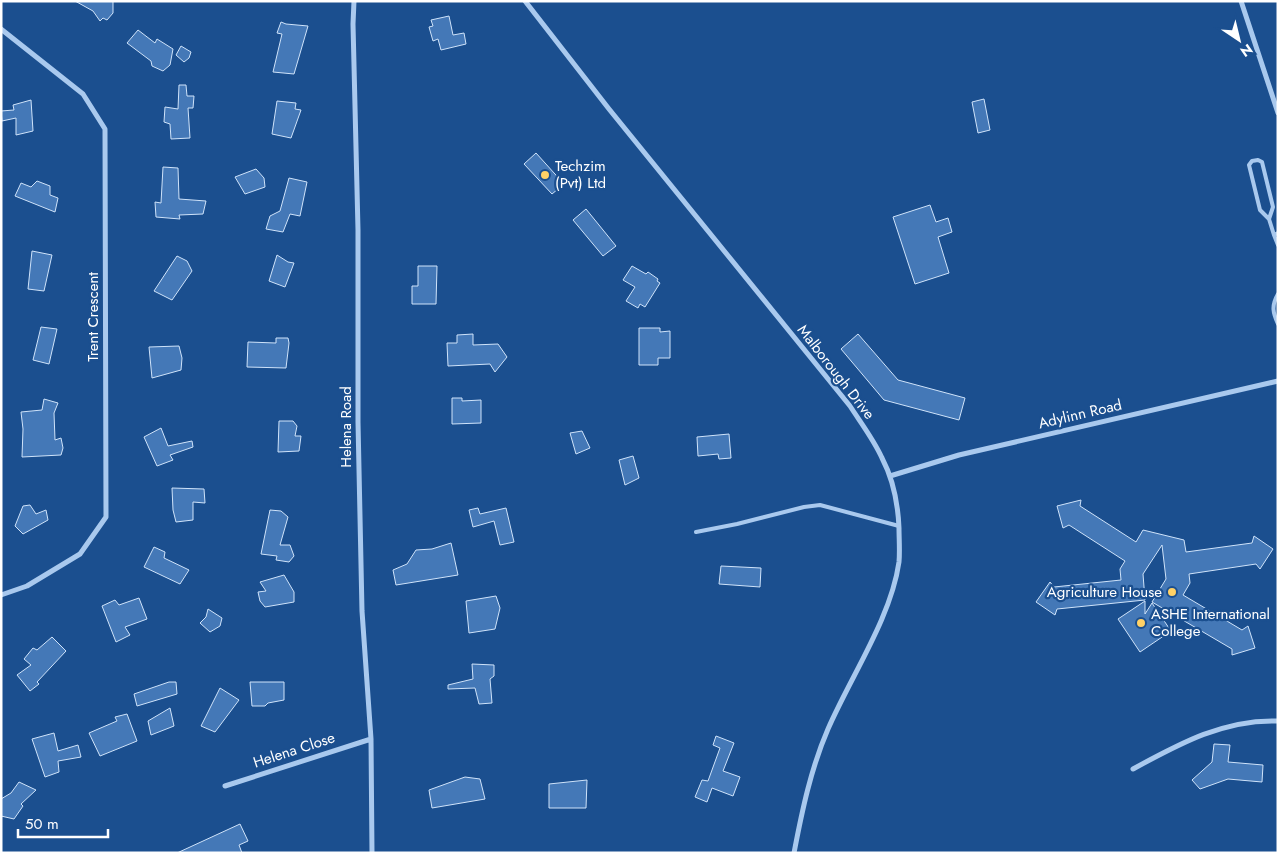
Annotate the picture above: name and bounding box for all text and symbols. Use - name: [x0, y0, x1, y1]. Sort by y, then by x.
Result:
- north arrow: [1214, 15, 1264, 65]
- text: N: [1236, 39, 1257, 62]
- place label: Techzim (Pvt) Ltd: [555, 155, 606, 194]
- marker: Techzim (Pvt) Ltd: [539, 169, 551, 181]
- street label: Trent Crescent: [82, 272, 104, 362]
- street label: Malborough Drive: [792, 320, 880, 424]
- street label: Helena Road: [335, 386, 357, 468]
- street label: Adylinn Road: [1036, 394, 1124, 434]
- place label: Agriculture House: [1047, 581, 1162, 603]
- marker: Agriculture House: [1166, 586, 1178, 598]
- place label: ASHE International College: [1151, 603, 1270, 642]
- marker: ASHE International College: [1135, 617, 1147, 629]
- street label: Helena Close: [250, 726, 338, 774]
- scale bar: [18, 806, 108, 838]
- text: 50 m: [25, 813, 59, 835]

